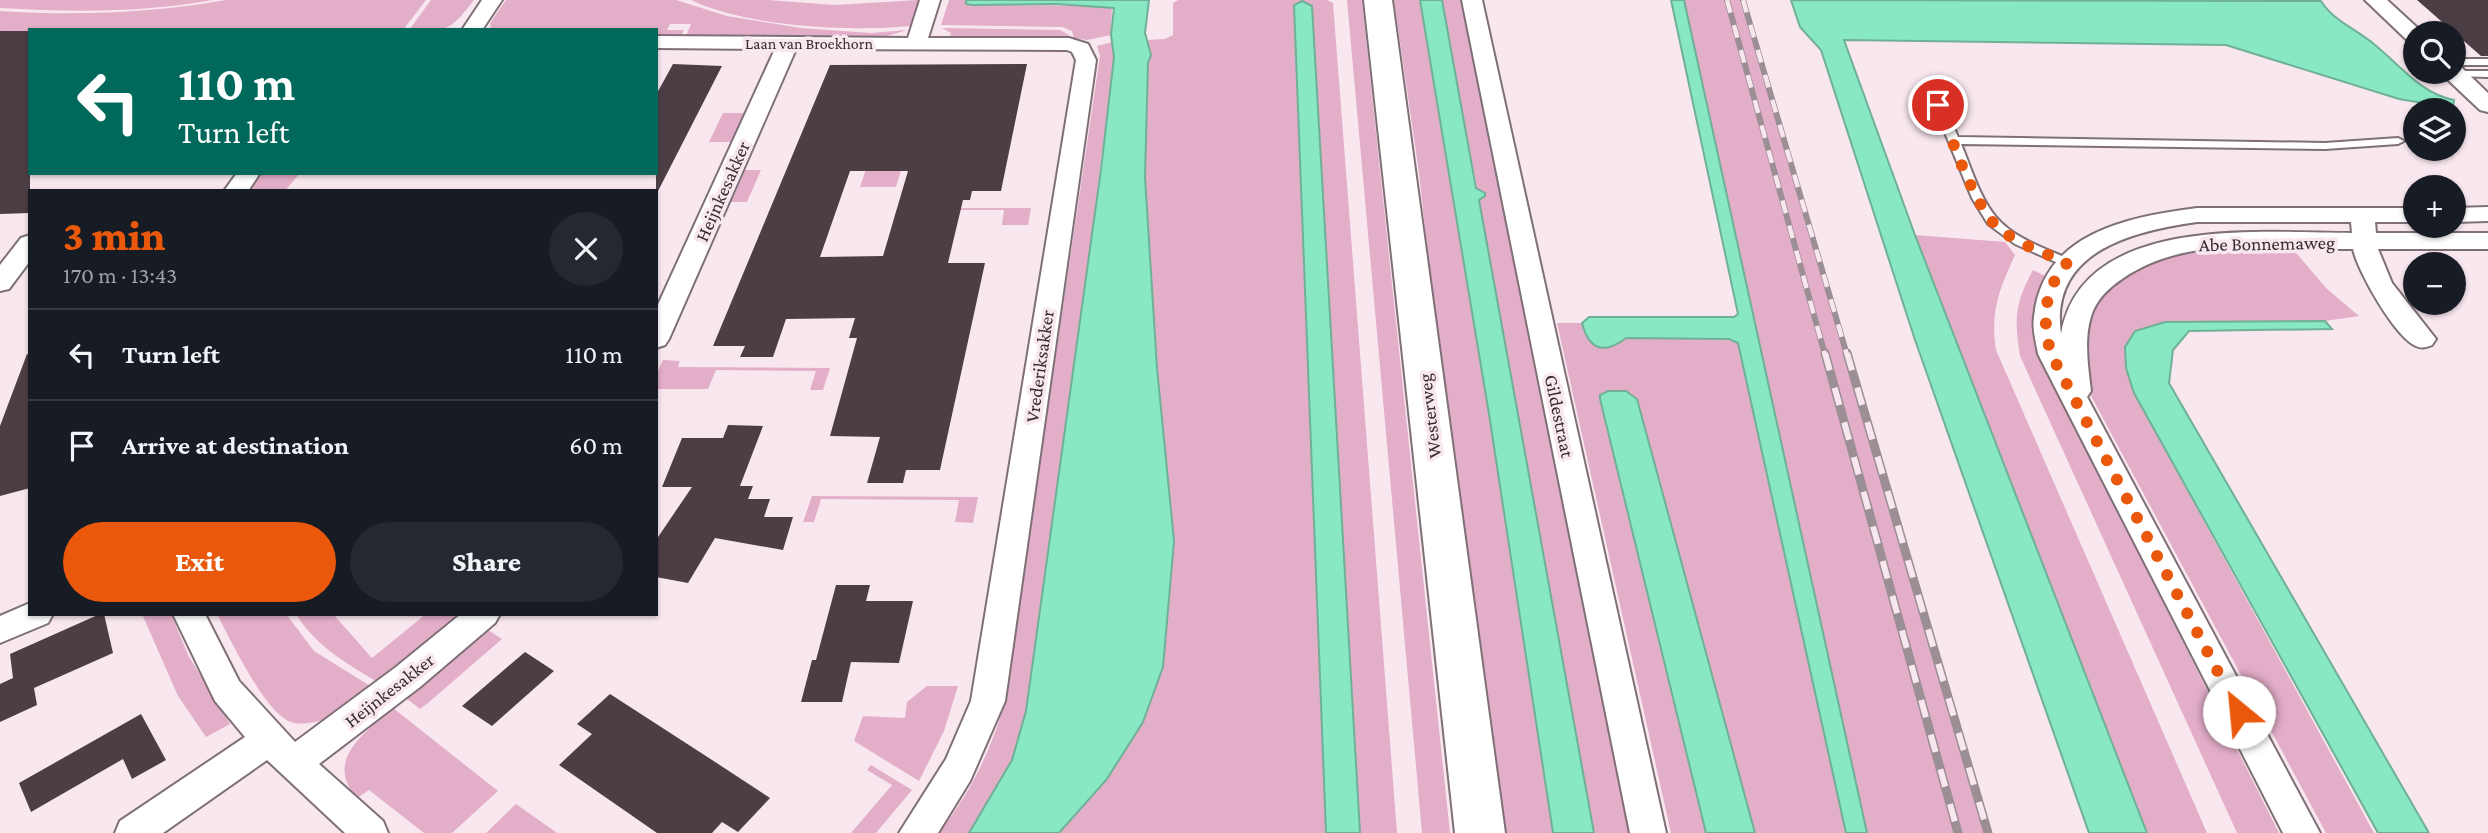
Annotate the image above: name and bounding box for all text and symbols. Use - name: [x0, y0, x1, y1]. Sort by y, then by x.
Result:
- map controls: [2403, 21, 2466, 315]
- button: search: [2403, 21, 2466, 84]
- street label: Laan van Broekhorn: [745, 35, 873, 52]
- icon: left: [63, 56, 154, 147]
- text: 110 m: [178, 56, 295, 111]
- pin: [1908, 75, 1968, 135]
- icon: arrive: [1919, 86, 1957, 124]
- button: layers: [2403, 98, 2466, 161]
- text: Turn left: [178, 114, 289, 150]
- street label: Heijnkesakker: [691, 138, 755, 245]
- button: +: [2403, 175, 2466, 238]
- text: 3 min: [63, 212, 166, 259]
- button: close: [549, 212, 623, 286]
- street label: Abe Bonnemaweg: [2199, 232, 2335, 255]
- button: −: [2403, 252, 2466, 315]
- text: 170 m · 13:43: [63, 262, 177, 288]
- street label: Vrederiksakker: [1021, 308, 1058, 424]
- icon: left: [63, 336, 101, 374]
- text: Turn left: [122, 340, 220, 369]
- text: 110 m: [565, 340, 623, 369]
- street label: Westerweg: [1414, 372, 1445, 459]
- street label: Gildestraat: [1540, 373, 1579, 460]
- icon: arrive: [63, 427, 101, 465]
- text: Arrive at destination: [122, 431, 349, 460]
- text: 60 m: [569, 431, 623, 460]
- button: Exit: [63, 522, 336, 602]
- button: Share: [350, 522, 623, 602]
- street label: Heijnkesakker: [341, 649, 439, 733]
- position arrow: [2202, 675, 2276, 749]

